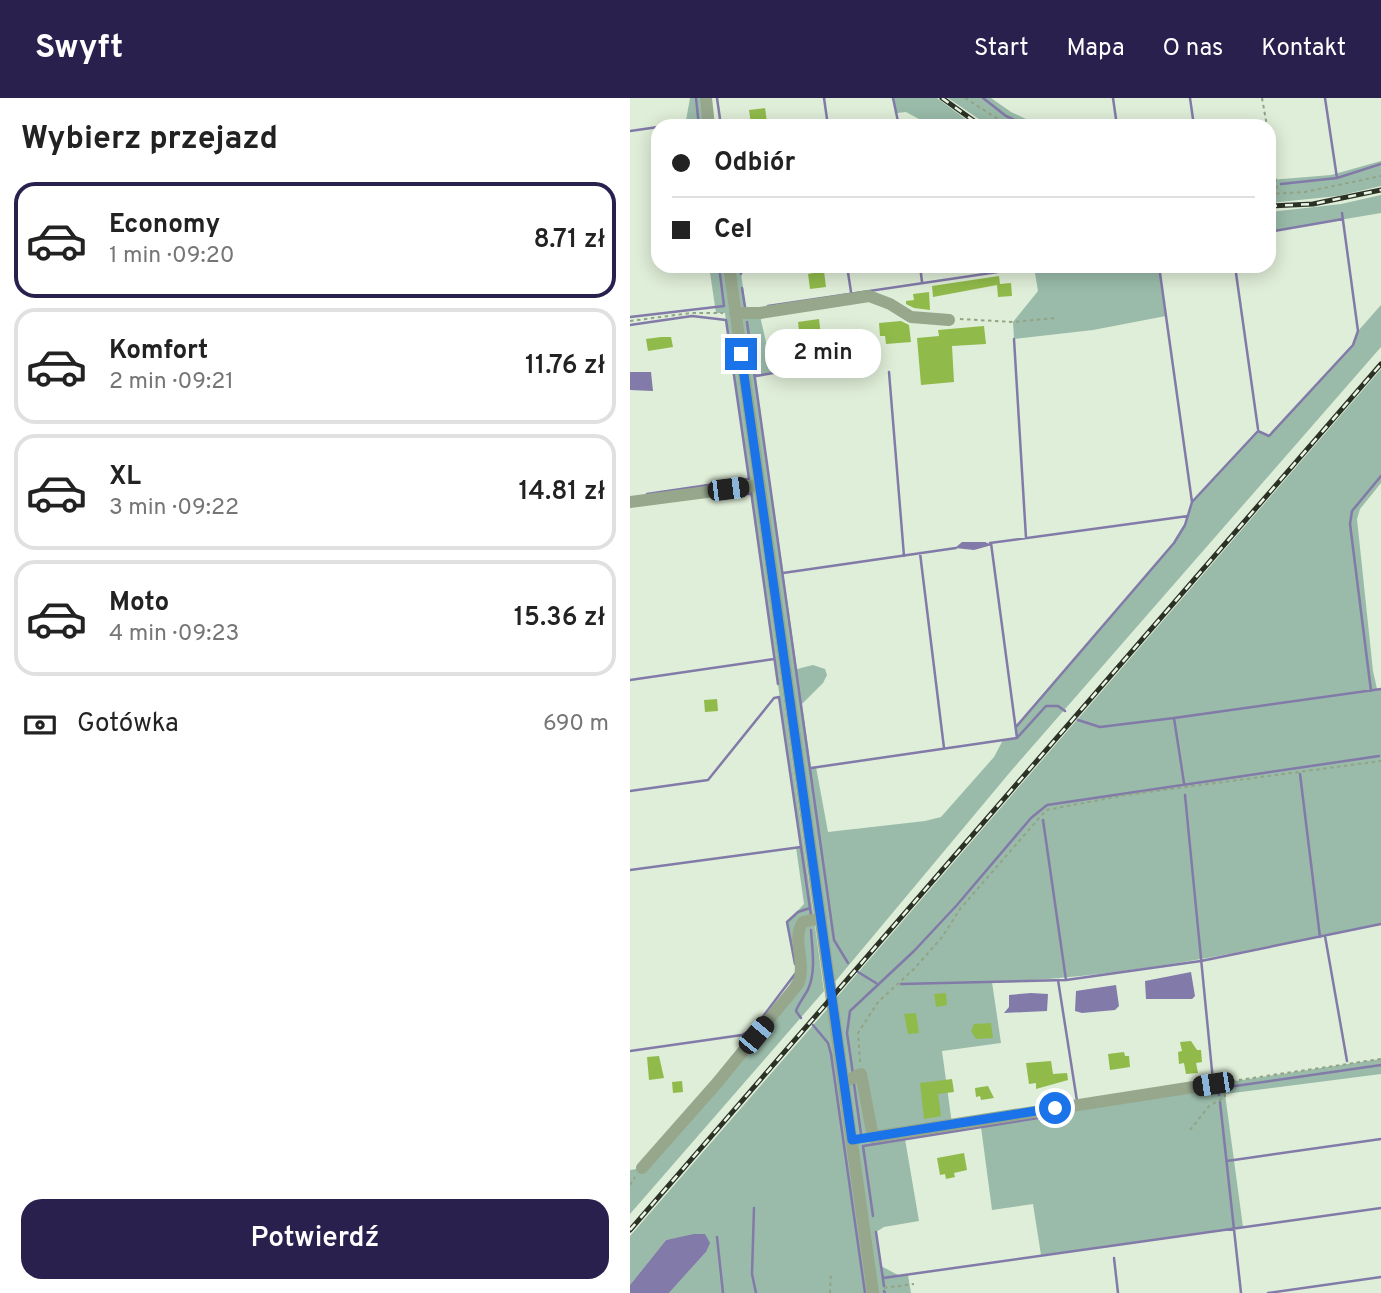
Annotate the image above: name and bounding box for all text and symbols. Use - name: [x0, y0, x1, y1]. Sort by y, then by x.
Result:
- text: Swyft: [35, 28, 123, 70]
- text: Start: [974, 34, 1029, 64]
- text: Mapa: [1067, 34, 1125, 64]
- text: O nas: [1163, 34, 1223, 64]
- text: Kontakt: [1261, 34, 1346, 64]
- text: Wybierz przejazd: [21, 120, 278, 160]
- text: Odbiór: [714, 147, 795, 180]
- icon: car: [25, 209, 88, 272]
- text: Economy: [109, 209, 220, 242]
- text: Cel: [714, 214, 753, 247]
- text: 8.71 zł: [533, 224, 605, 257]
- text: 1 min · 09:20: [109, 242, 235, 271]
- callout: 2 min: [766, 330, 881, 378]
- icon: car: [25, 335, 88, 398]
- text: Komfort: [109, 335, 208, 368]
- route end: [725, 338, 757, 370]
- text: 2 min: [793, 339, 853, 368]
- text: 11.76 zł: [525, 350, 605, 383]
- text: 2 min · 09:21: [109, 368, 234, 397]
- icon: car: [25, 461, 88, 524]
- text: XL: [109, 461, 141, 494]
- text: 14.81 zł: [519, 476, 605, 509]
- car: [706, 476, 751, 502]
- text: 3 min · 09:22: [109, 494, 239, 523]
- icon: car: [25, 587, 88, 650]
- text: Moto: [109, 587, 169, 620]
- text: 15.36 zł: [514, 602, 605, 635]
- text: 4 min · 09:23: [109, 620, 239, 649]
- icon: cash: [21, 706, 59, 744]
- text: Gotówka: [77, 708, 179, 741]
- text: 690 m: [543, 710, 609, 739]
- car: [735, 1012, 778, 1058]
- car: [1191, 1070, 1236, 1098]
- route start: [1039, 1092, 1071, 1124]
- button: Potwierdź: [21, 1199, 609, 1279]

